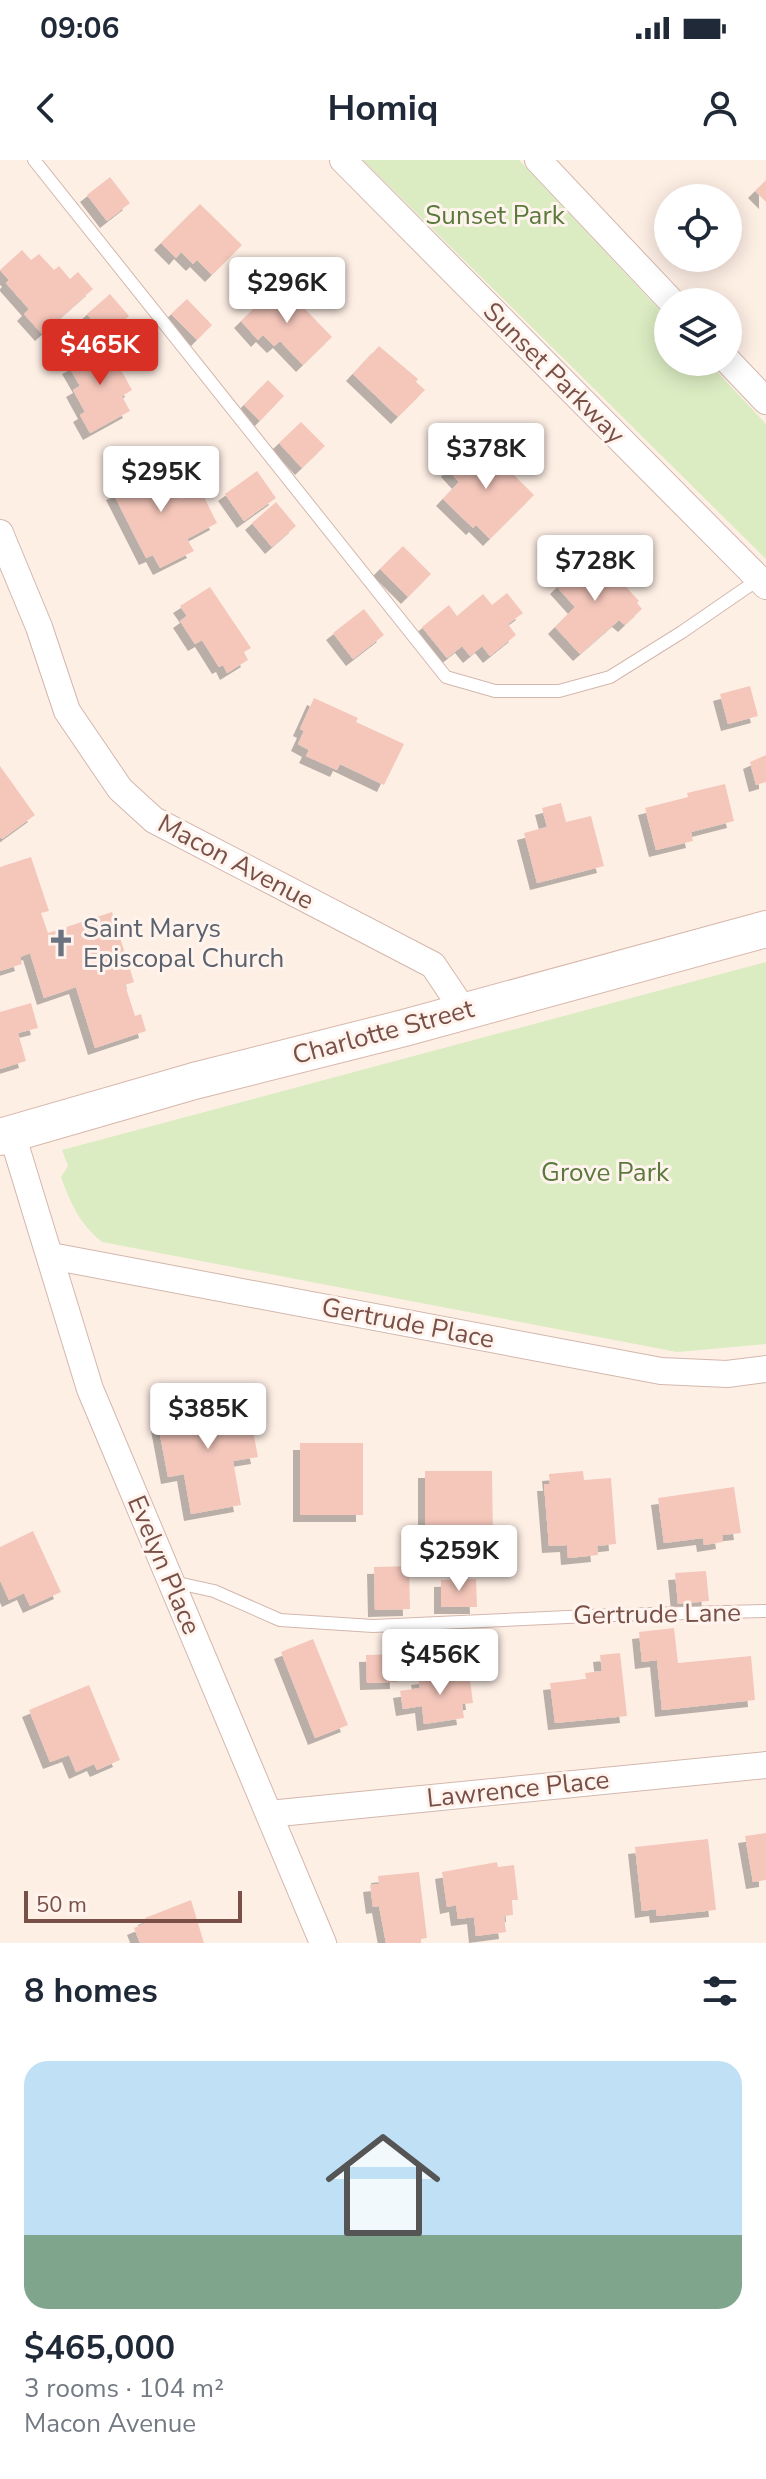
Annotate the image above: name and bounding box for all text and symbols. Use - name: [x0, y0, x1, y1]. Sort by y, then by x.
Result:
- text: 09:06: [40, 8, 119, 49]
- text: Homiq: [328, 84, 438, 133]
- icon: back: [24, 86, 68, 130]
- icon: person: [698, 86, 742, 130]
- map controls: [654, 184, 742, 376]
- button: locate: [654, 184, 742, 272]
- park label: Sunset Park: [425, 198, 566, 233]
- pin: $296K: [231, 257, 343, 325]
- text: $296K: [247, 265, 327, 300]
- button: layers: [654, 288, 742, 376]
- street label: Sunset Parkway: [475, 294, 633, 452]
- pin: $465K: [44, 319, 156, 387]
- text: $465K: [60, 327, 140, 362]
- pin: $378K: [430, 423, 542, 491]
- text: $378K: [446, 431, 526, 466]
- pin: $295K: [105, 446, 217, 514]
- text: $295K: [121, 454, 201, 489]
- pin: $728K: [539, 535, 651, 603]
- text: $728K: [555, 543, 635, 578]
- street label: Macon Avenue: [152, 806, 320, 918]
- place label: Saint Marys Episcopal Church: [83, 911, 284, 976]
- church icon: Saint Marys Episcopal Church: [46, 928, 76, 958]
- street label: Charlotte Street: [288, 991, 478, 1073]
- park label: Grove Park: [541, 1155, 670, 1190]
- street label: Gertrude Place: [319, 1289, 497, 1357]
- pin: $385K: [152, 1383, 264, 1451]
- text: $385K: [168, 1391, 248, 1426]
- street label: Evelyn Place: [119, 1490, 209, 1640]
- pin: $259K: [403, 1525, 515, 1593]
- text: $259K: [419, 1533, 499, 1568]
- street label: Gertrude Lane: [573, 1595, 741, 1633]
- pin: $456K: [384, 1629, 496, 1697]
- text: $456K: [400, 1637, 480, 1672]
- street label: Lawrence Place: [425, 1762, 611, 1816]
- scale bar: [24, 1887, 242, 1923]
- text: 50 m: [36, 1890, 87, 1920]
- text: 8 homes: [24, 1968, 158, 2014]
- icon: filters: [698, 1969, 742, 2013]
- icon: home: [311, 2113, 455, 2257]
- text: $465,000: [24, 2325, 175, 2371]
- text: 3 rooms · 104 m²: [24, 2371, 224, 2406]
- text: Macon Avenue: [24, 2406, 196, 2441]

